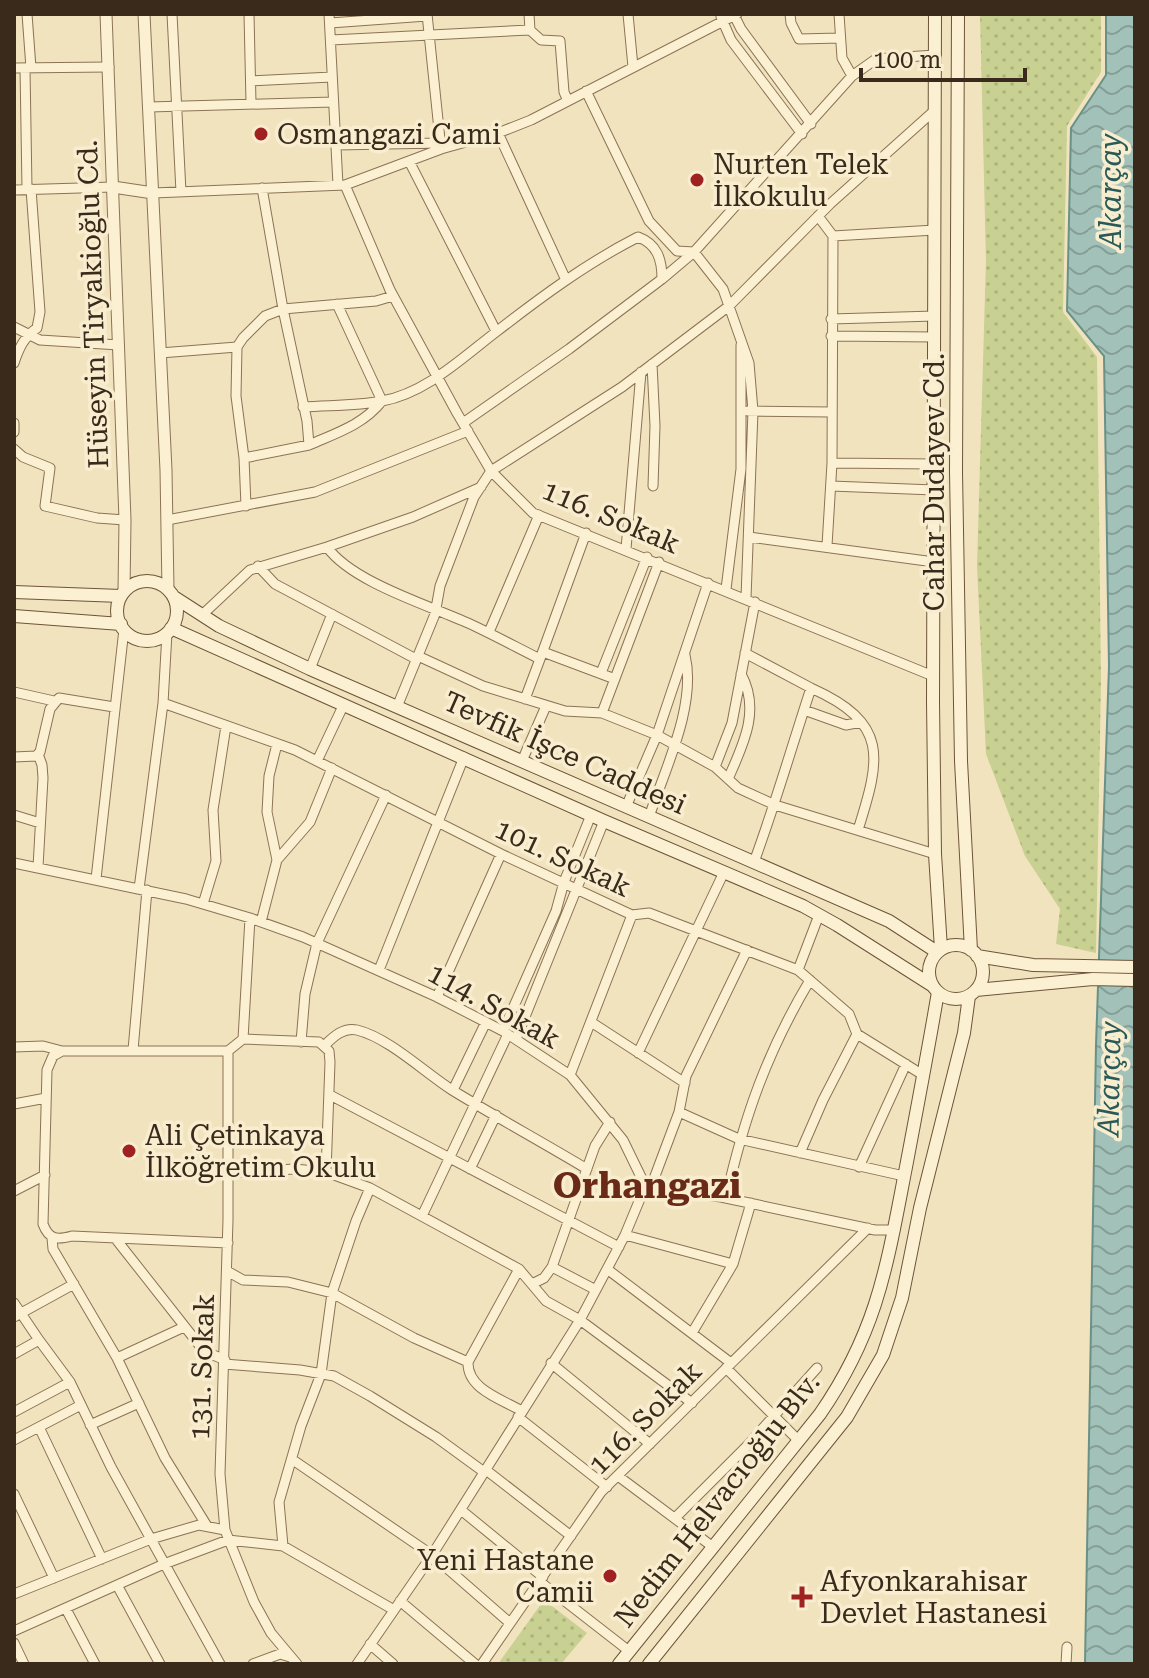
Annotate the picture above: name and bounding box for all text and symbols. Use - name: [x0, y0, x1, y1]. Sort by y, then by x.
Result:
- scale bar: [861, 32, 1025, 82]
- text: 100 m: [873, 46, 941, 74]
- place label: Osmangazi Cami: [277, 118, 501, 151]
- marker: Osmangazi Cami: [252, 125, 270, 143]
- water label: Akarçay: [1093, 133, 1128, 250]
- street label: Hüseyin Tiryakioğlu Cd.: [71, 139, 115, 469]
- place label: Nurten Telek İlkokulu: [713, 148, 889, 213]
- marker: Nurten Telek İlkokulu: [688, 171, 706, 189]
- street label: Cahar Dudayev Cd.: [918, 353, 951, 611]
- street label: 116. Sokak: [537, 473, 685, 561]
- street label: Tevfik İşce Caddesi: [439, 685, 692, 821]
- street label: 101. Sokak: [490, 812, 636, 904]
- street label: 114. Sokak: [422, 956, 566, 1056]
- water label: Akarçay: [1090, 1021, 1128, 1139]
- place label: Ali Çetinkaya İlköğretim Okulu: [145, 1119, 376, 1184]
- marker: Ali Çetinkaya İlköğretim Okulu: [120, 1142, 138, 1160]
- district label: Orhangazi: [553, 1165, 741, 1207]
- street label: 131. Sokak: [183, 1293, 221, 1441]
- street label: 116. Sokak: [582, 1355, 708, 1481]
- street label: Nedim Helvacıoğlu Blv.: [607, 1366, 827, 1634]
- place label: Yeni Hastane Camii: [417, 1544, 594, 1609]
- place label: Afyonkarahisar Devlet Hastanesi: [820, 1565, 1047, 1630]
- marker: Yeni Hastane Camii: [601, 1567, 619, 1585]
- marker: Afyonkarahisar Devlet Hastanesi: [791, 1586, 813, 1608]

